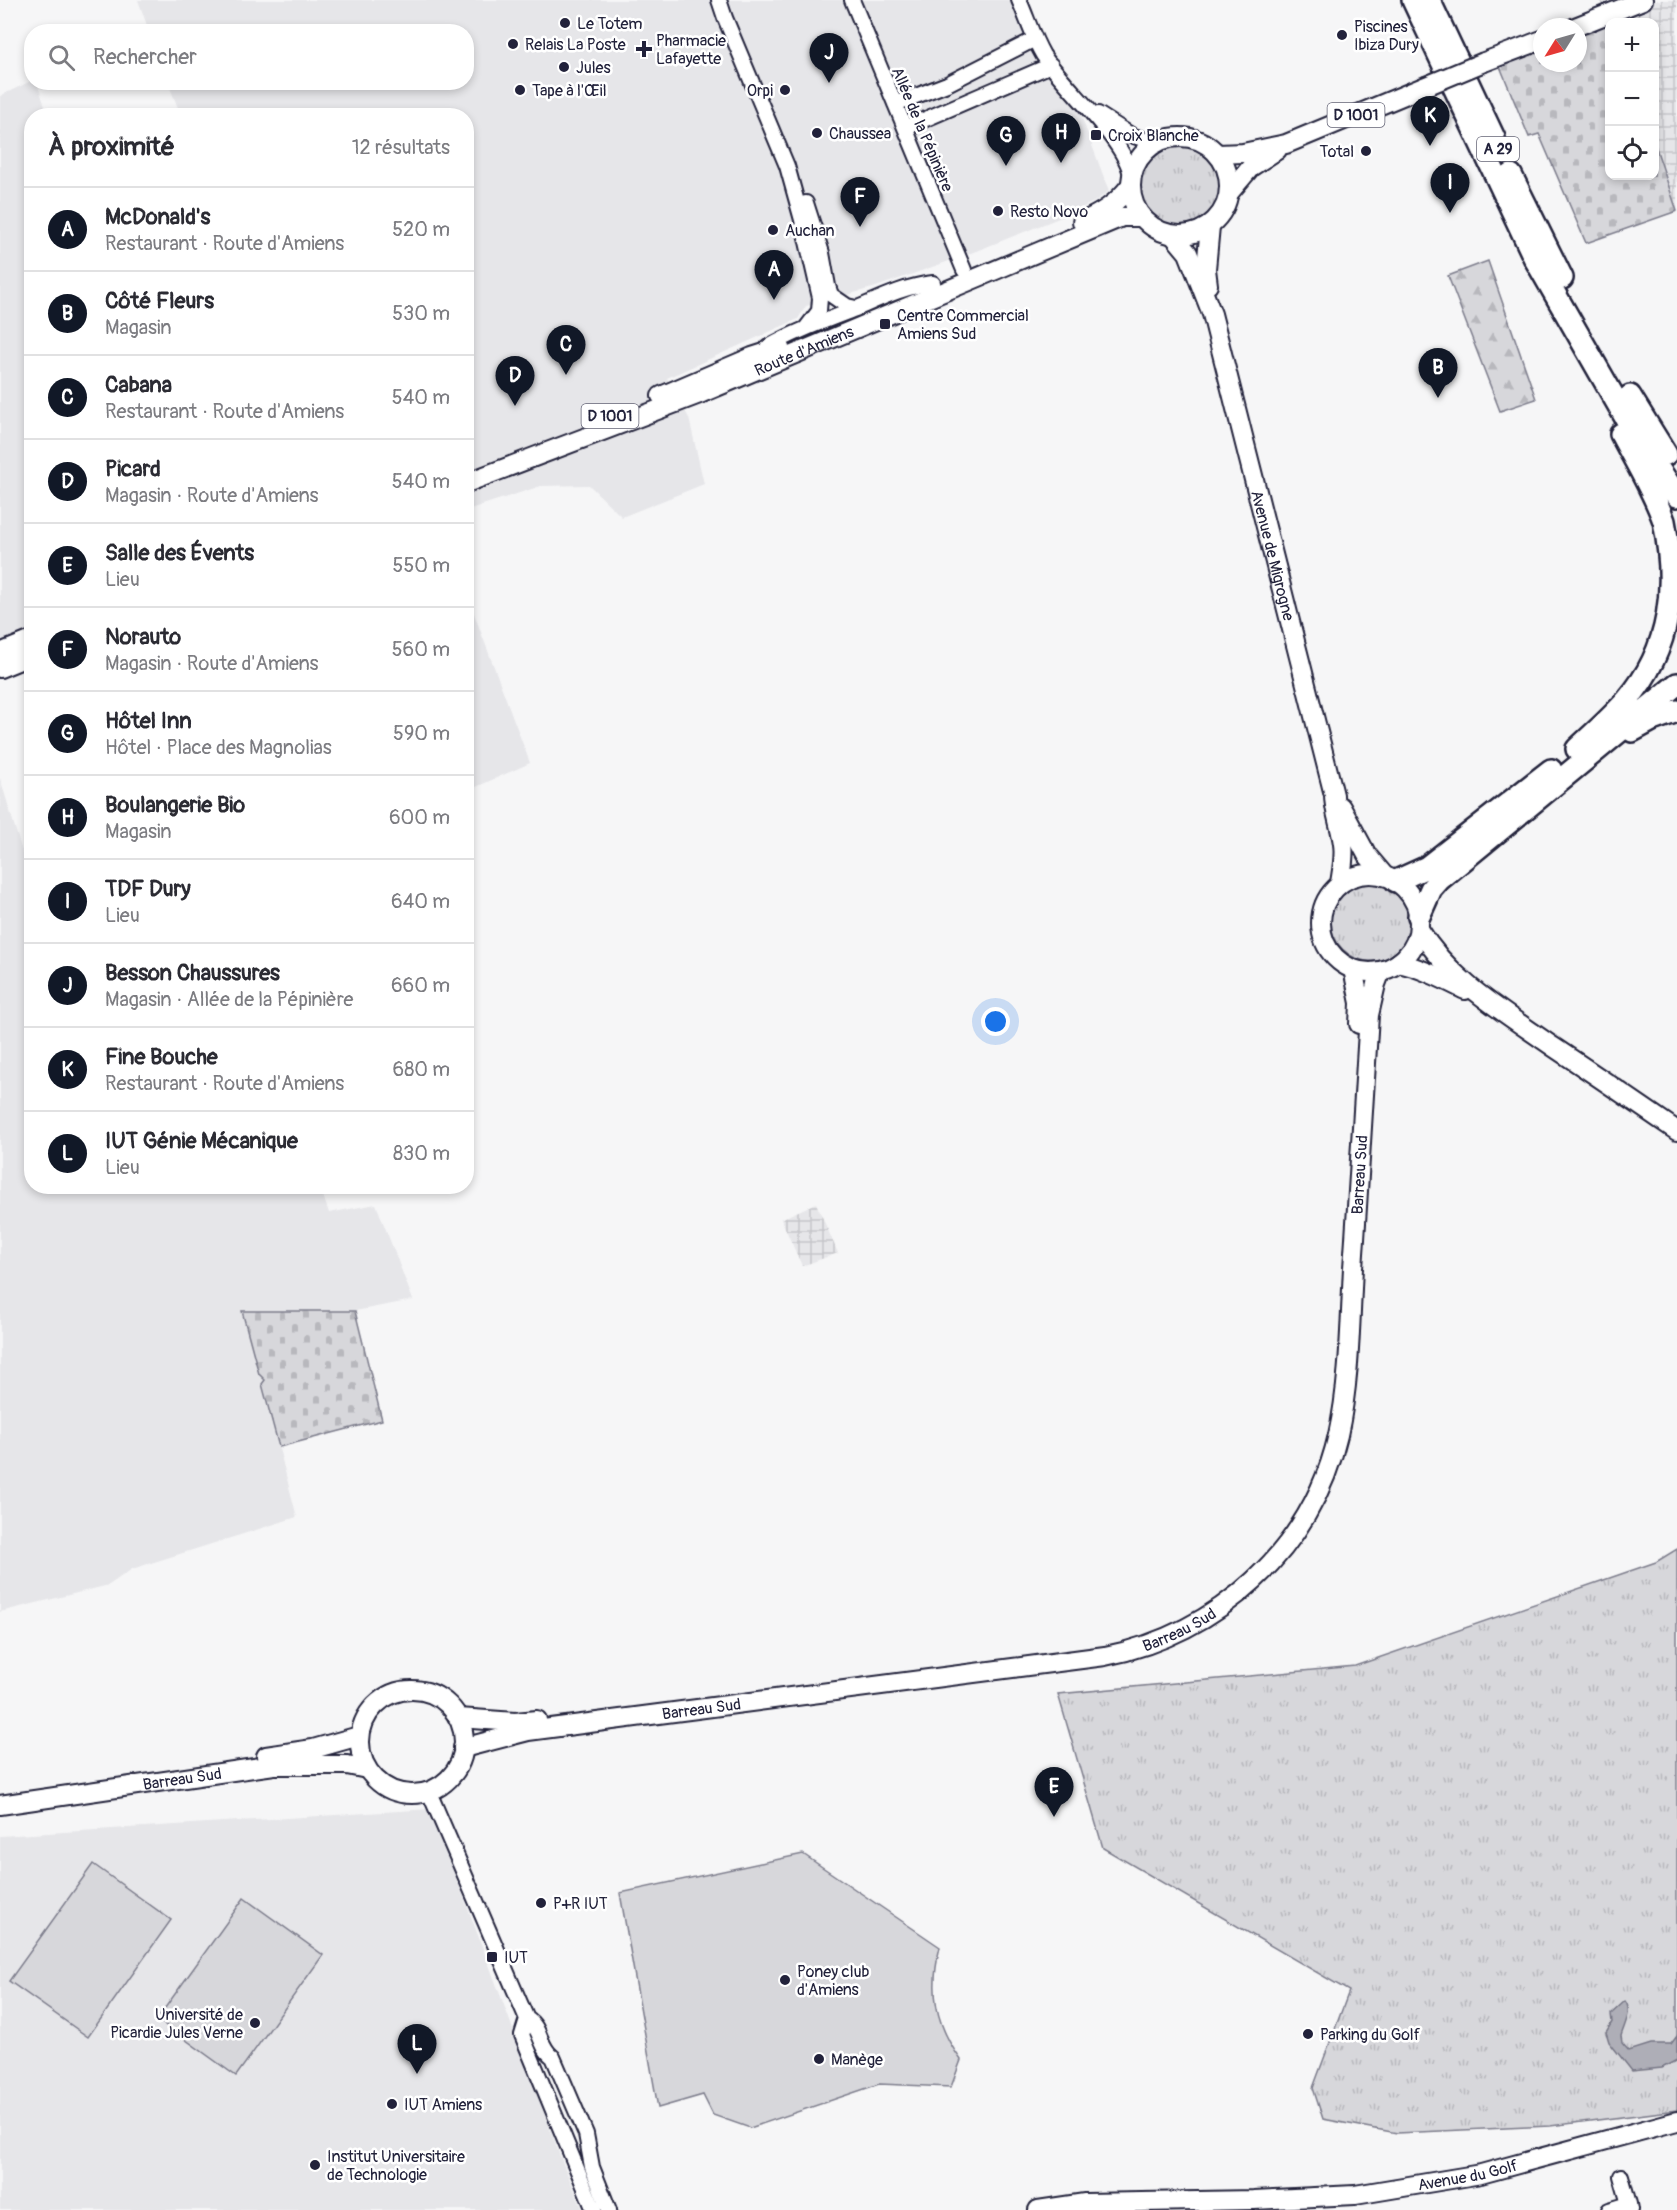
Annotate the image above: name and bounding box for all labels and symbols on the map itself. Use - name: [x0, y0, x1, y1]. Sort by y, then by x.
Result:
- place label: Le Totem: [577, 14, 643, 34]
- marker: Le Totem: [558, 16, 572, 30]
- place label: Piscines Ibiza Dury: [1354, 17, 1419, 55]
- north arrow: [1533, 18, 1587, 72]
- marker: Piscines Ibiza Dury: [1335, 28, 1349, 42]
- place label: Pharmacie Lafayette: [656, 31, 726, 69]
- pin: J: [810, 34, 848, 83]
- place label: Relais La Poste: [525, 35, 626, 55]
- marker: Relais La Poste: [506, 37, 520, 51]
- marker: Pharmacie Lafayette: [637, 42, 651, 56]
- place label: Jules: [576, 58, 611, 78]
- marker: Jules: [557, 60, 571, 74]
- street label: Allée de la Pépinière: [887, 64, 957, 195]
- place label: Tape à l'Œil: [532, 81, 606, 101]
- place label: Orpi: [747, 81, 773, 101]
- marker: Tape à l'Œil: [513, 83, 527, 97]
- marker: Orpi: [778, 83, 792, 97]
- pin: K: [1410, 96, 1450, 146]
- road number: D 1001: [1328, 103, 1384, 127]
- pin: H: [1042, 114, 1080, 163]
- pin: G: [986, 116, 1026, 166]
- place label: Chaussea: [829, 124, 891, 144]
- marker: Chaussea: [810, 126, 824, 140]
- place label: Croix Blanche: [1108, 126, 1199, 146]
- marker: Croix Blanche: [1089, 128, 1103, 142]
- road number: A 29: [1477, 137, 1519, 161]
- place label: Total: [1320, 142, 1354, 162]
- marker: Total: [1359, 144, 1373, 158]
- pin: I: [1430, 164, 1470, 213]
- pin: F: [840, 178, 880, 227]
- place label: Resto Novo: [1010, 202, 1088, 222]
- marker: Resto Novo: [991, 204, 1005, 218]
- place label: Auchan: [785, 221, 834, 241]
- marker: Auchan: [766, 223, 780, 237]
- pin: A: [754, 250, 794, 300]
- place label: Centre Commercial Amiens Sud: [897, 306, 1029, 344]
- marker: Centre Commercial Amiens Sud: [878, 317, 892, 331]
- street label: Route d'Amiens: [752, 322, 857, 381]
- pin: C: [546, 326, 586, 375]
- pin: B: [1418, 348, 1458, 398]
- pin: D: [496, 356, 534, 406]
- road number: D 1001: [582, 404, 638, 428]
- street label: Avenue de Migrogne: [1246, 488, 1298, 623]
- your location: [981, 1007, 1010, 1036]
- street label: Barreau Sud: [1348, 1134, 1372, 1215]
- street label: Barreau Sud: [1140, 1604, 1220, 1656]
- street label: Barreau Sud: [661, 1694, 742, 1724]
- street label: Barreau Sud: [141, 1764, 223, 1795]
- pin: E: [1034, 1768, 1074, 1817]
- place label: P+R IUT: [553, 1894, 608, 1914]
- marker: P+R IUT: [534, 1896, 548, 1910]
- place label: IUT: [504, 1948, 528, 1968]
- marker: IUT: [485, 1950, 499, 1964]
- place label: Poney club d'Amiens: [797, 1962, 869, 2000]
- marker: Poney club d'Amiens: [778, 1973, 792, 1987]
- place label: Université de Picardie Jules Verne: [110, 2005, 243, 2043]
- marker: Université de Picardie Jules Verne: [248, 2016, 262, 2030]
- pin: L: [398, 2024, 436, 2074]
- place label: Parking du Golf: [1320, 2025, 1421, 2045]
- marker: Parking du Golf: [1301, 2027, 1315, 2041]
- place label: Manège: [831, 2050, 883, 2070]
- marker: Manège: [812, 2052, 826, 2066]
- place label: IUT Amiens: [404, 2095, 482, 2115]
- marker: IUT Amiens: [385, 2097, 399, 2111]
- place label: Institut Universitaire de Technologie: [327, 2147, 465, 2185]
- street label: Avenue du Golf: [1416, 2155, 1520, 2195]
- marker: Institut Universitaire de Technologie: [308, 2158, 322, 2172]

